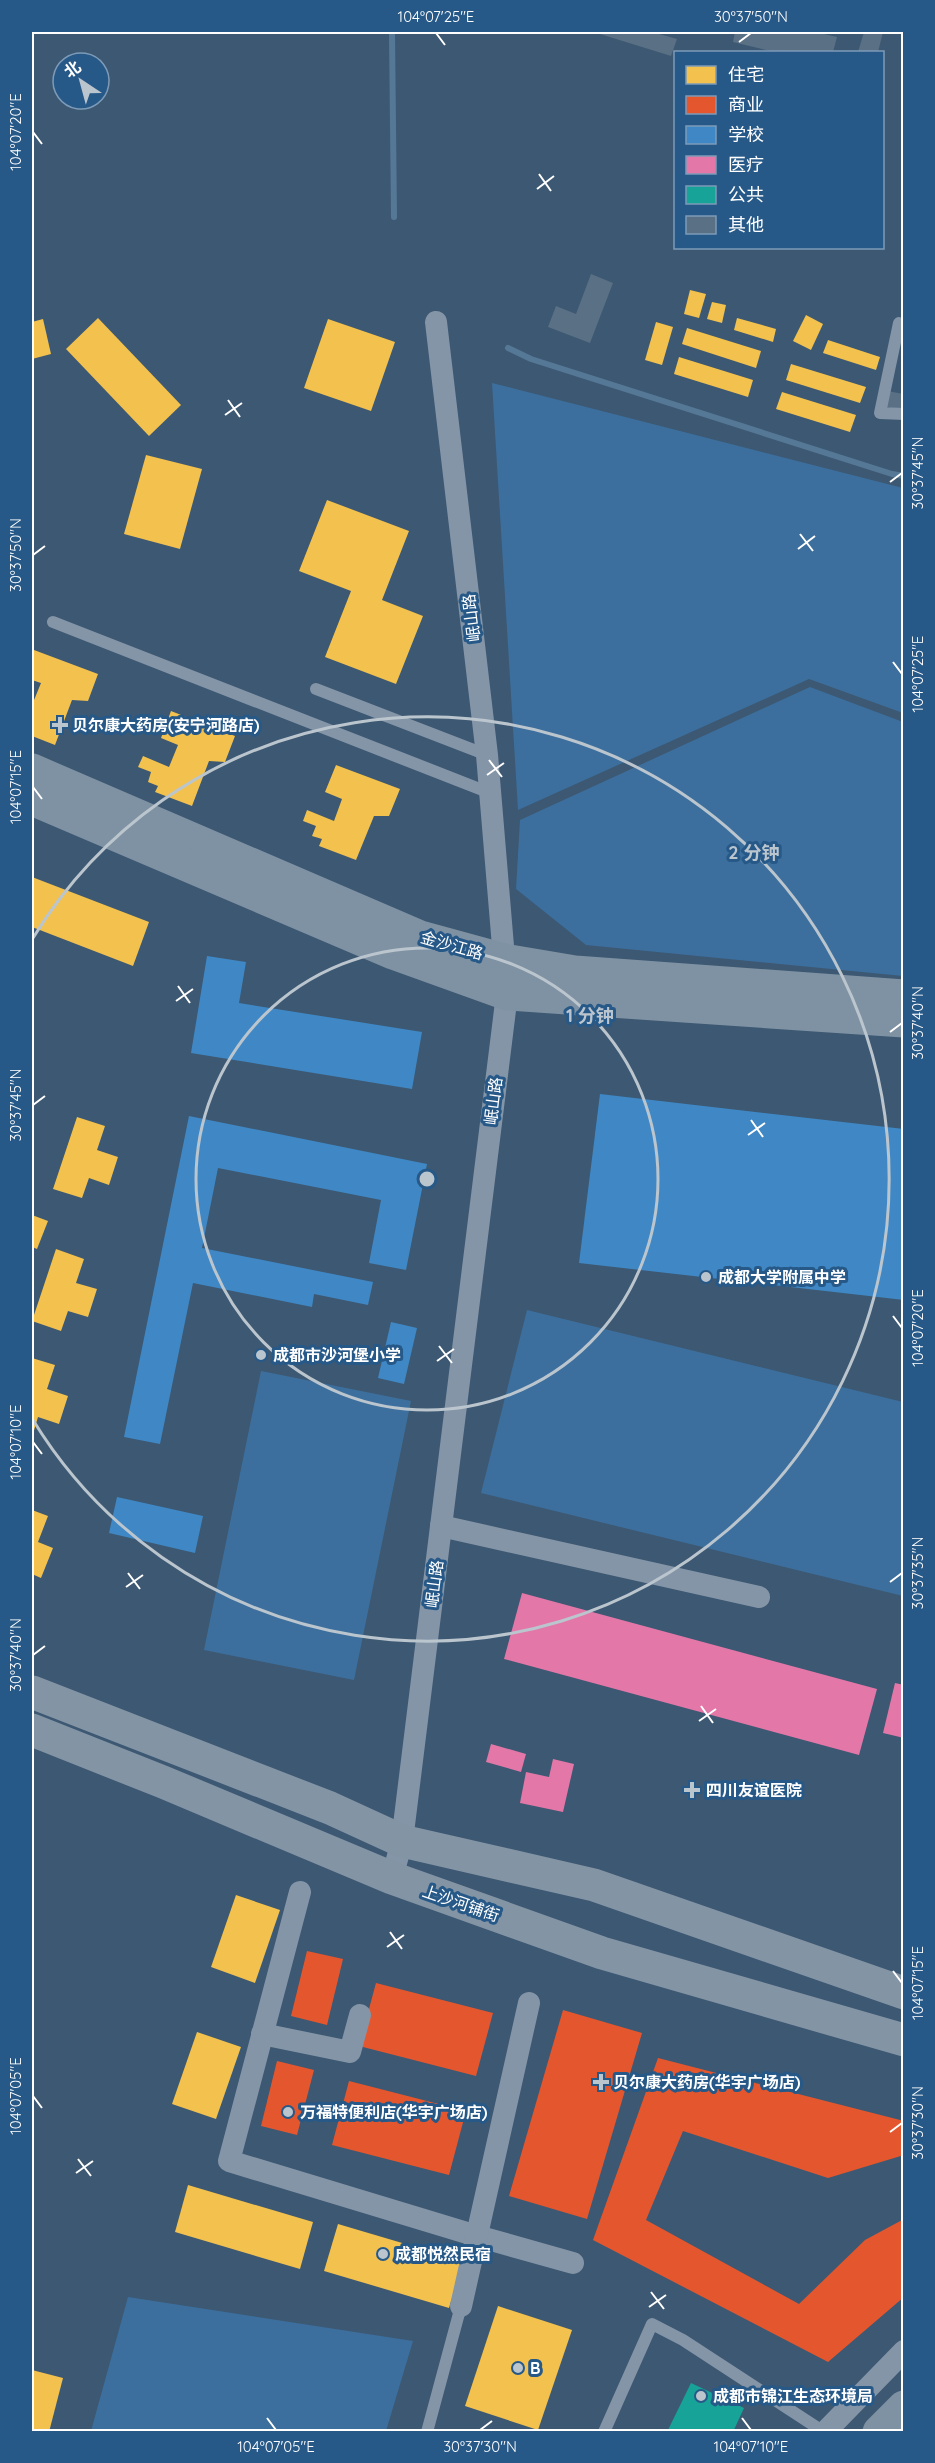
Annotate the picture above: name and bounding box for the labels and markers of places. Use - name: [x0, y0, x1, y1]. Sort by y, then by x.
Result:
- place label: 贝尔康大药房(安宁河路店): [72, 715, 260, 735]
- marker: 贝尔康大药房(安宁河路店): [53, 718, 67, 732]
- centre of rings: [417, 1169, 437, 1189]
- place label: 成都大学附属中学: [718, 1267, 846, 1287]
- marker: 成都大学附属中学: [699, 1270, 713, 1284]
- place label: 成都市沙河堡小学: [273, 1345, 401, 1365]
- marker: 成都市沙河堡小学: [254, 1348, 268, 1362]
- place label: 四川友谊医院: [706, 1780, 802, 1800]
- marker: 四川友谊医院: [683, 1781, 701, 1799]
- place label: 贝尔康大药房(华宇广场店): [613, 2072, 801, 2092]
- marker: 贝尔康大药房(华宇广场店): [594, 2075, 608, 2089]
- place label: 万福特便利店(华宇广场店): [300, 2102, 488, 2122]
- marker: 万福特便利店(华宇广场店): [281, 2105, 295, 2119]
- place label: 成都悦然民宿: [395, 2244, 491, 2264]
- marker: 成都悦然民宿: [376, 2247, 390, 2261]
- place label: B: [530, 2358, 540, 2378]
- marker: B: [511, 2361, 525, 2375]
- place label: 成都市锦江生态环境局: [713, 2386, 873, 2406]
- marker: 成都市锦江生态环境局: [694, 2389, 708, 2403]

